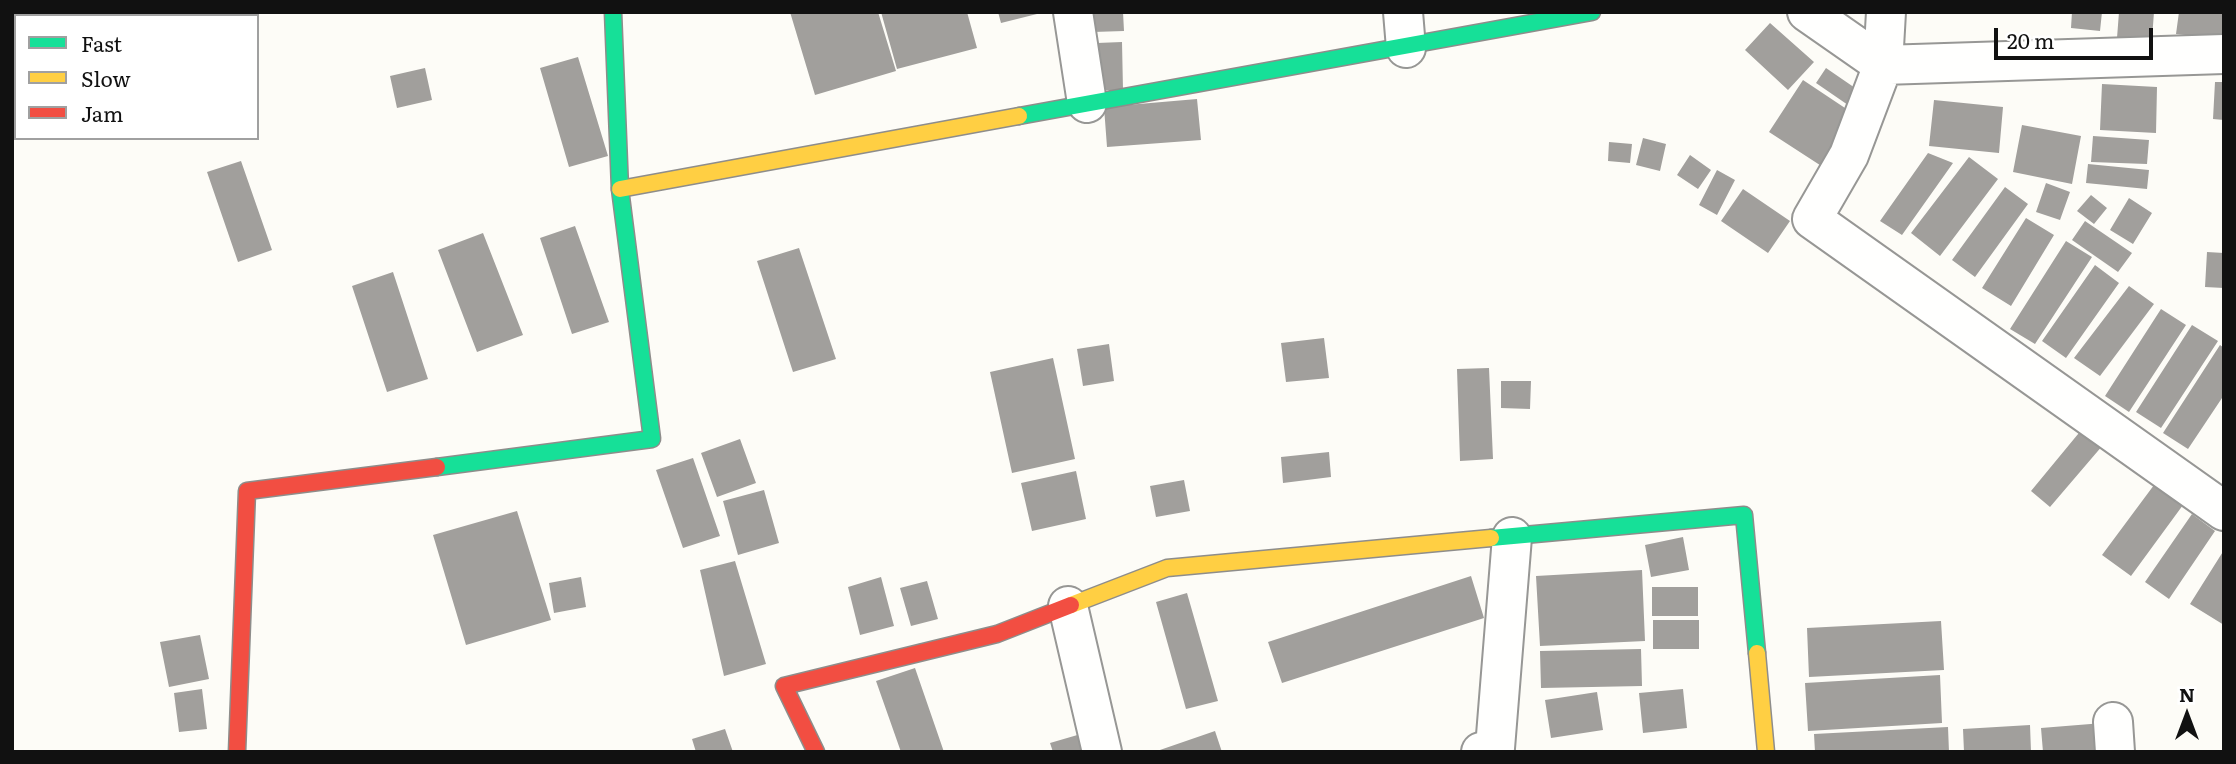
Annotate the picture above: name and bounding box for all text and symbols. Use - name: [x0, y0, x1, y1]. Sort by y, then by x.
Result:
- legend: [14, 14, 259, 140]
- scale bar: [1998, 14, 2157, 58]
- text: 20 m: [2007, 24, 2054, 55]
- text: Fast: [81, 27, 122, 58]
- text: Slow: [81, 62, 131, 93]
- text: Jam: [81, 97, 123, 128]
- north arrow: [2152, 680, 2222, 750]
- text: N: [2179, 680, 2195, 708]

